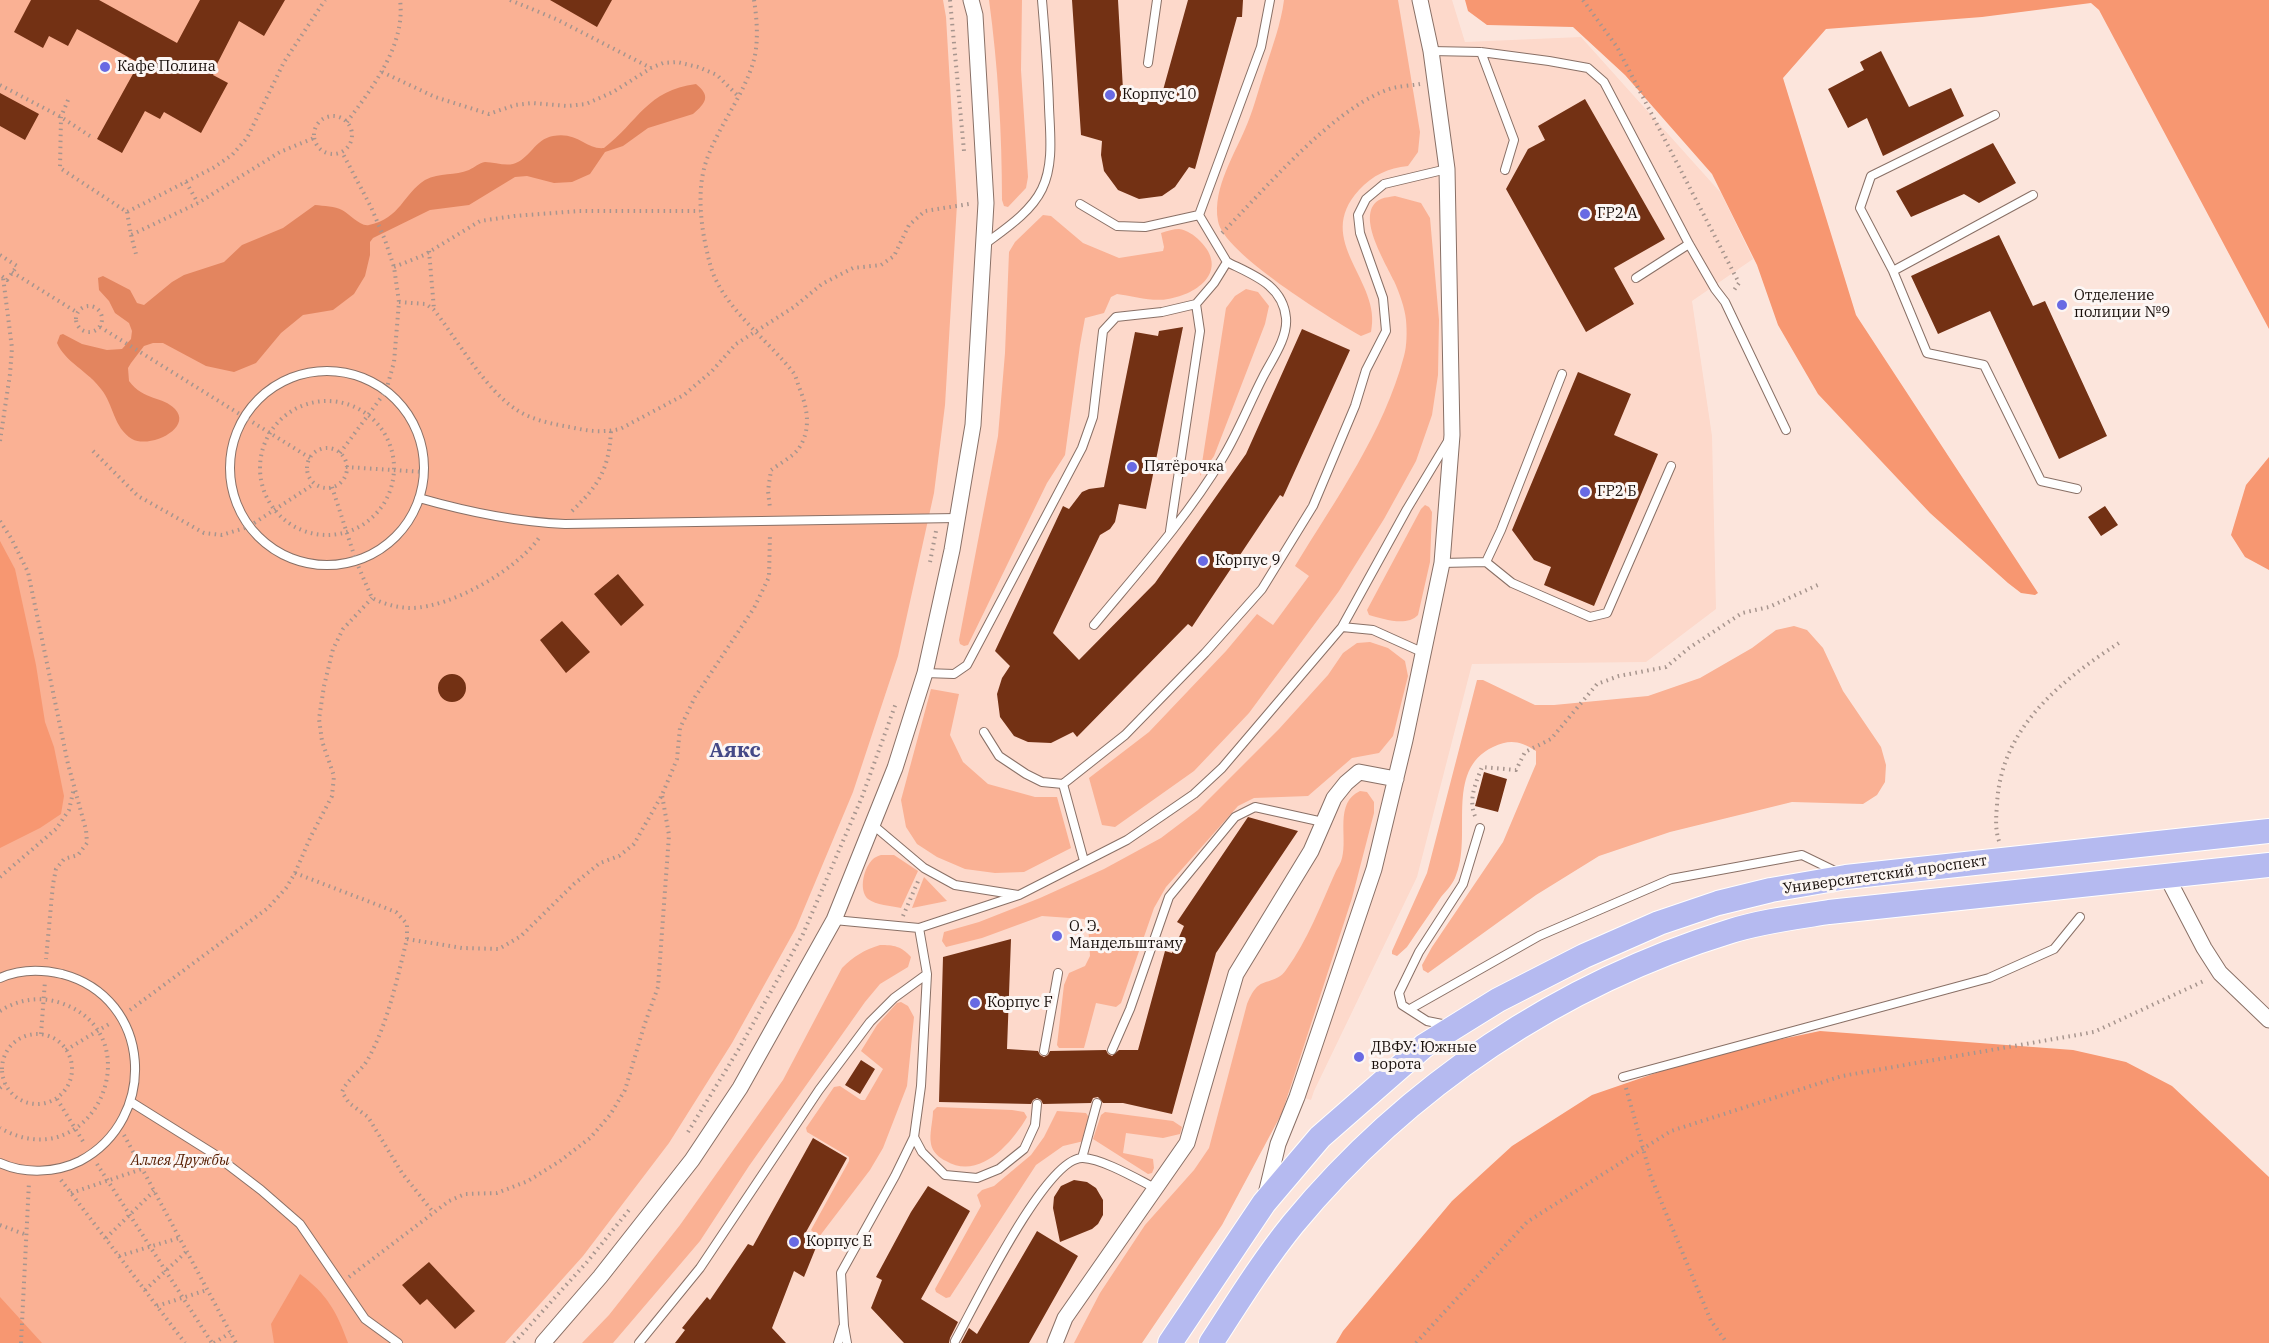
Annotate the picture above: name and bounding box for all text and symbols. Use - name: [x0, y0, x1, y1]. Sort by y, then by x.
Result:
- place label: Кафе Полина: [117, 58, 216, 76]
- marker: Кафе Полина: [98, 60, 112, 74]
- place label: Корпус 10: [1122, 86, 1197, 104]
- marker: Корпус 10: [1103, 88, 1117, 102]
- place label: ГР2 А: [1597, 205, 1638, 223]
- marker: ГР2 А: [1578, 207, 1592, 221]
- place label: Отделение полиции №9: [2074, 287, 2170, 322]
- marker: Отделение полиции №9: [2055, 298, 2069, 312]
- place label: Пятёрочка: [1144, 458, 1224, 476]
- marker: Пятёрочка: [1125, 460, 1139, 474]
- place label: ГР2 Б: [1597, 483, 1637, 501]
- marker: ГР2 Б: [1578, 485, 1592, 499]
- place label: Корпус 9: [1215, 552, 1281, 570]
- marker: Корпус 9: [1196, 554, 1210, 568]
- district label: Аякс: [709, 738, 761, 764]
- street label: Университетский проспект: [1782, 852, 1988, 898]
- place label: О. Э. Мандельштаму: [1069, 918, 1183, 953]
- marker: О. Э. Мандельштаму: [1050, 929, 1064, 943]
- place label: Корпус F: [987, 994, 1053, 1012]
- marker: Корпус F: [968, 996, 982, 1010]
- place label: ДВФУ: Южные ворота: [1371, 1039, 1477, 1074]
- marker: ДВФУ: Южные ворота: [1352, 1050, 1366, 1064]
- park label: Аллея Дружбы: [130, 1152, 230, 1170]
- place label: Корпус E: [806, 1233, 872, 1251]
- marker: Корпус E: [787, 1235, 801, 1249]

